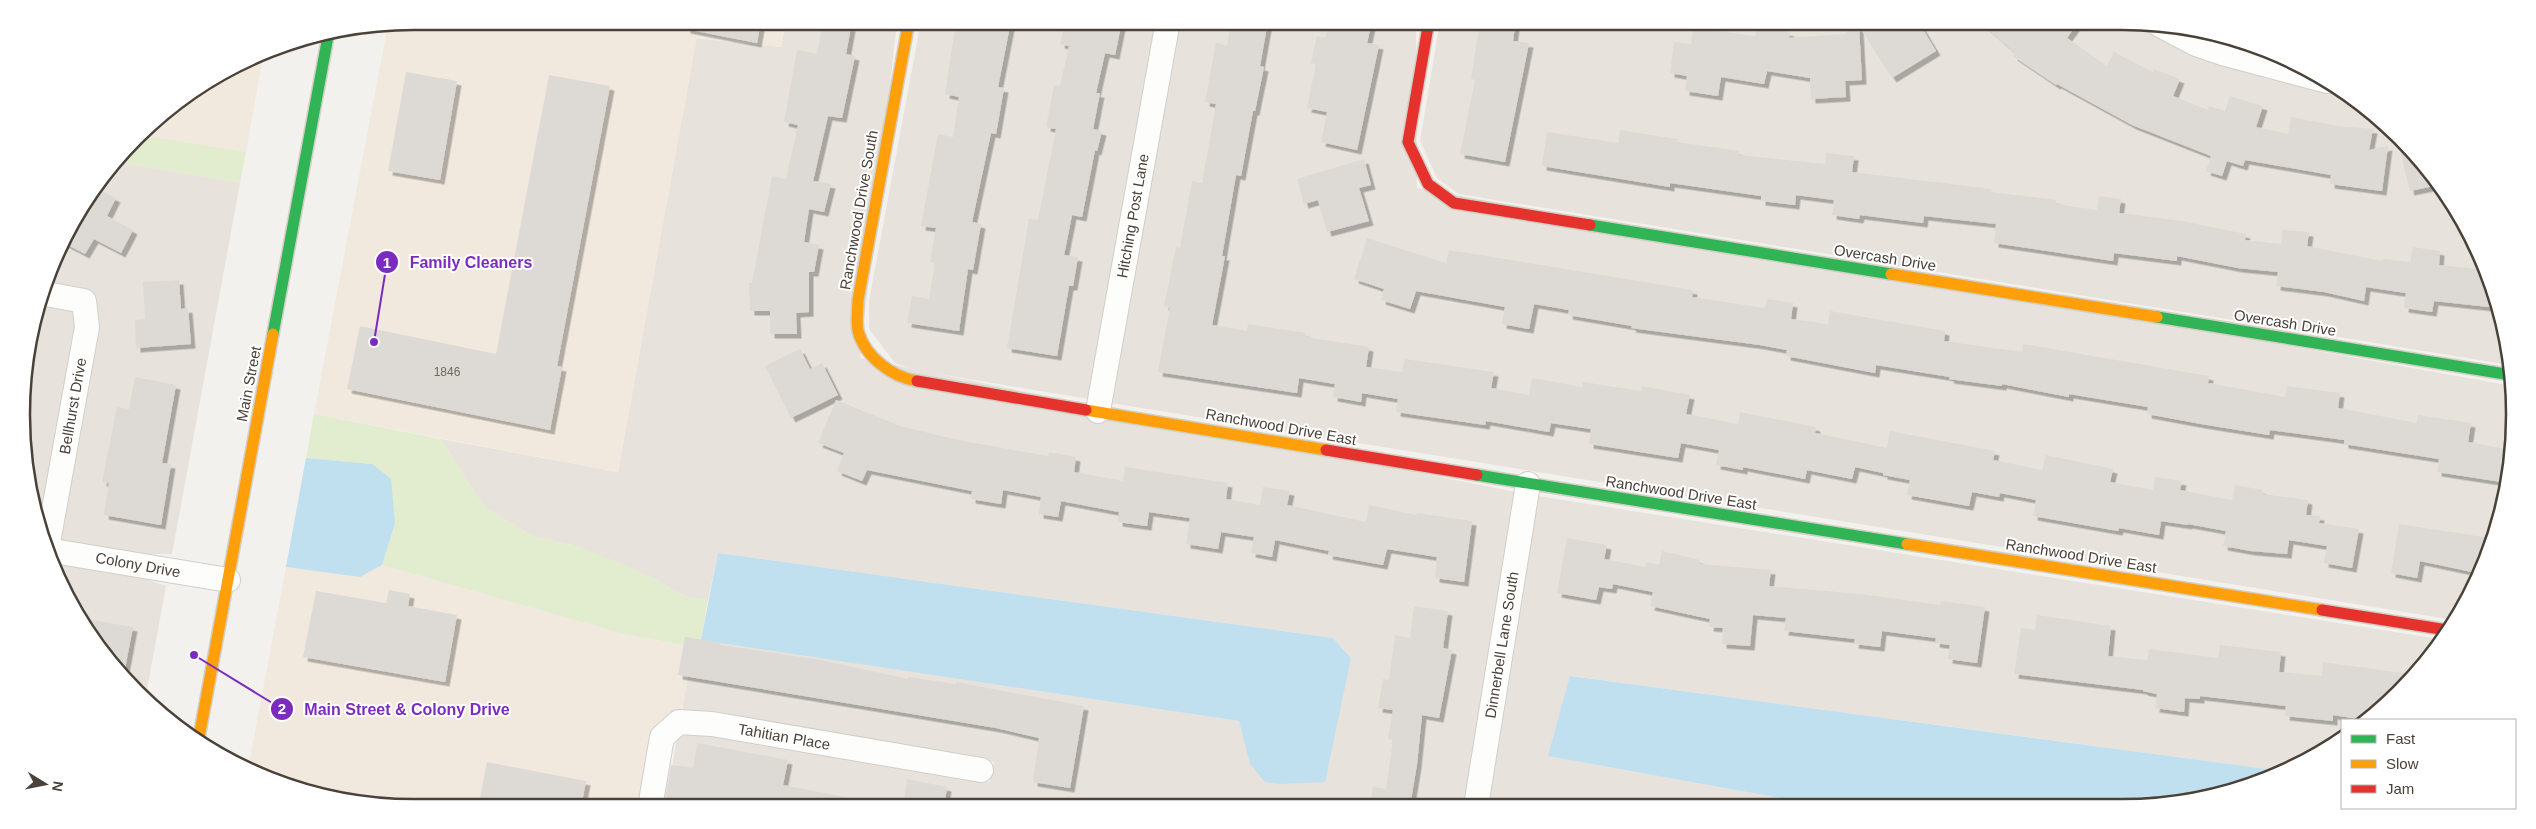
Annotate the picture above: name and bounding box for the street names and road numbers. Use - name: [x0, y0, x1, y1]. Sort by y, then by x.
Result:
- street label: Ranchwood Drive South: [836, 129, 881, 291]
- street label: Hitching Post Lane: [1113, 152, 1152, 279]
- street label: Overcash Drive: [1833, 241, 1937, 274]
- street label: Overcash Drive: [2233, 306, 2337, 339]
- street label: Main Street: [233, 344, 264, 423]
- street label: Bellhurst Drive: [56, 356, 89, 455]
- street label: Ranchwood Drive East: [1204, 405, 1359, 448]
- street label: Ranchwood Drive East: [1604, 472, 1759, 513]
- street label: Ranchwood Drive East: [2004, 535, 2159, 576]
- street label: Colony Drive: [94, 549, 182, 580]
- street label: Dinnerbell Lane South: [1481, 570, 1522, 720]
- street label: Tahitian Place: [737, 720, 832, 753]

